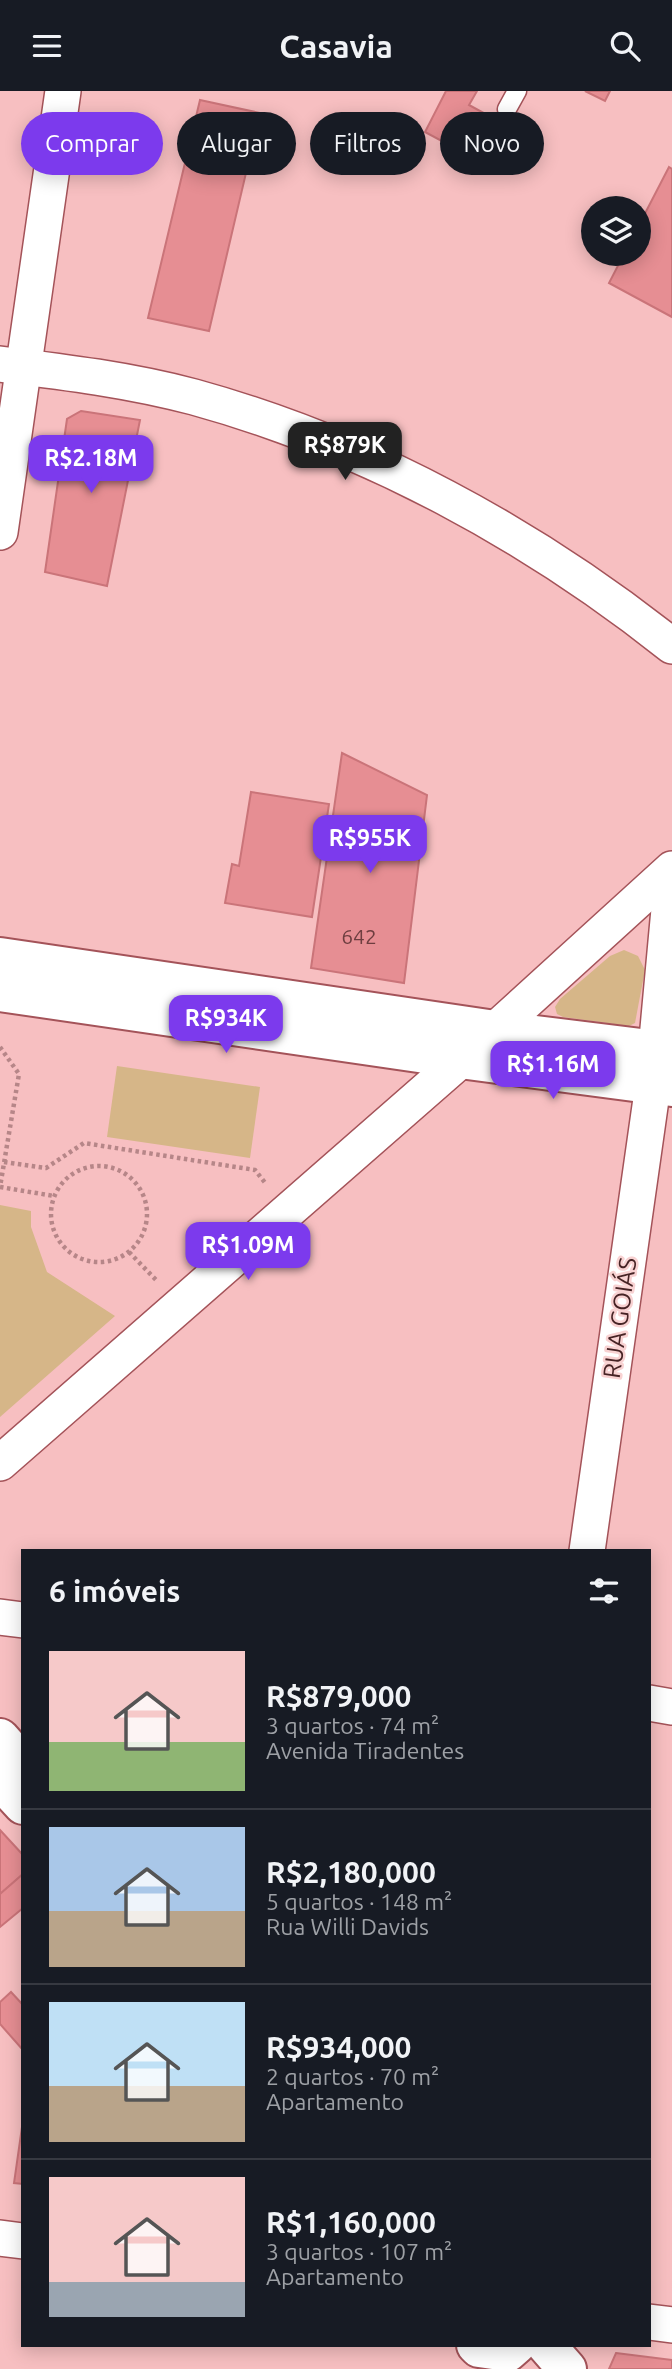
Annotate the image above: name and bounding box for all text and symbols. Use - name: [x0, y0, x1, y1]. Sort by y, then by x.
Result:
- icon: menu: [28, 27, 66, 65]
- icon: search: [606, 27, 644, 65]
- text: Casavia: [279, 28, 393, 64]
- chip: Comprar: [21, 112, 163, 175]
- chip: Alugar: [177, 112, 296, 175]
- chip: Filtros: [310, 112, 426, 175]
- chip: Novo: [440, 112, 544, 175]
- map controls: [581, 196, 651, 266]
- button: layers: [581, 196, 651, 266]
- pin: R$879K: [288, 423, 402, 482]
- text: R$879K: [304, 432, 386, 457]
- pin: R$2.18M: [26, 435, 156, 495]
- text: R$2.18M: [44, 445, 138, 470]
- pin: R$955K: [313, 815, 427, 875]
- text: R$955K: [329, 825, 411, 850]
- house number: 642: [341, 924, 377, 948]
- pin: R$934K: [169, 995, 283, 1055]
- text: R$934K: [185, 1005, 267, 1030]
- pin: R$1.16M: [488, 1041, 618, 1101]
- text: R$1.16M: [506, 1051, 600, 1076]
- pin: R$1.09M: [183, 1223, 313, 1282]
- text: R$1.09M: [201, 1232, 295, 1257]
- street label: RUA GOIÁS: [597, 1256, 641, 1380]
- icon: filters: [585, 1572, 623, 1610]
- text: 6 imóveis: [49, 1574, 180, 1608]
- icon: home: [105, 1679, 189, 1763]
- text: R$879,000: [266, 1679, 412, 1713]
- text: 3 quartos · 74 m²: [266, 1713, 439, 1738]
- text: Avenida Tiradentes: [266, 1738, 464, 1763]
- icon: home: [105, 1855, 189, 1939]
- text: R$2,180,000: [266, 1855, 436, 1889]
- text: 5 quartos · 148 m²: [266, 1889, 452, 1914]
- text: Rua Willi Davids: [266, 1914, 429, 1939]
- icon: home: [105, 2030, 189, 2114]
- text: R$934,000: [266, 2030, 412, 2064]
- text: 2 quartos · 70 m²: [266, 2064, 439, 2089]
- text: Apartamento: [266, 2089, 404, 2114]
- icon: home: [105, 2205, 189, 2289]
- text: R$1,160,000: [266, 2205, 436, 2239]
- text: 3 quartos · 107 m²: [266, 2239, 452, 2264]
- text: Apartamento: [266, 2264, 404, 2289]

